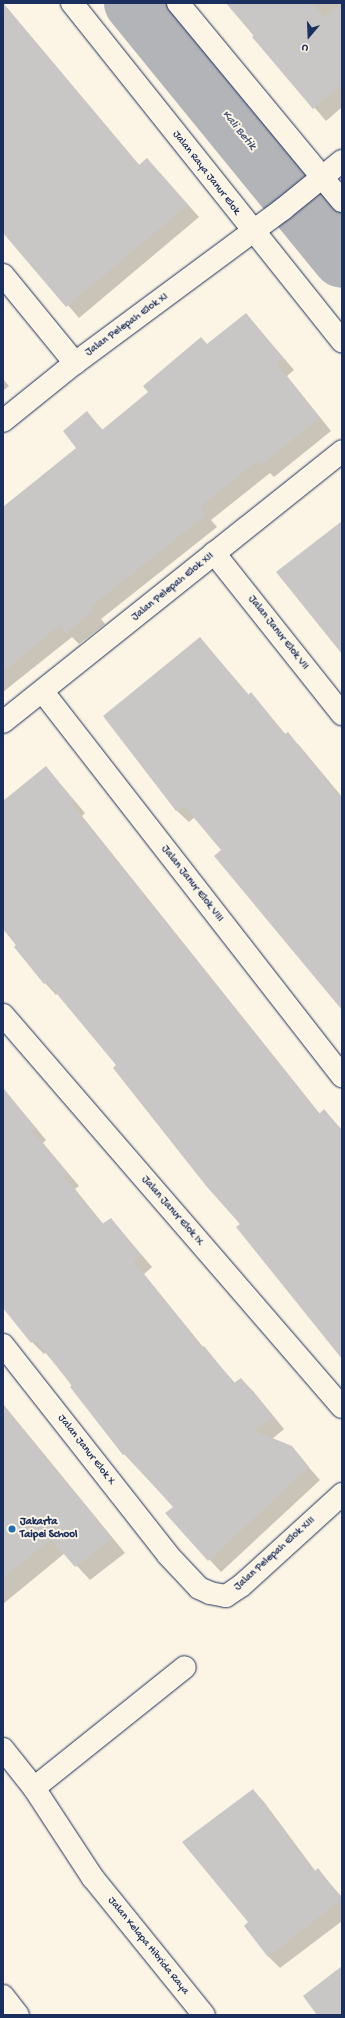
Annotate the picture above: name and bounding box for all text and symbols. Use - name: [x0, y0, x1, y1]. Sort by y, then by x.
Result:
- north arrow: [289, 16, 329, 56]
- text: U: [300, 41, 310, 54]
- water label: Kali Betik: [218, 108, 258, 154]
- street label: Jalan Raya Janur Elok: [169, 128, 243, 218]
- street label: Jalan Pelepah Elok XI: [83, 291, 171, 359]
- street label: Jalan Pelepah Elok XII: [129, 550, 217, 624]
- street label: Jalan Janur Elok VII: [245, 593, 311, 673]
- street label: Jalan Janur Elok VIII: [158, 843, 226, 925]
- street label: Jalan Janur Elok IX: [138, 1173, 206, 1249]
- street label: Jalan Janur Elok X: [54, 1412, 118, 1488]
- street label: Jalan Pelepah Elok XIII: [232, 1514, 318, 1594]
- place label: Jakarta Taipei School: [20, 1516, 77, 1542]
- marker: Jakarta Taipei School: [7, 1524, 17, 1534]
- street label: Jalan Kelapa Hibrida Raya: [104, 1894, 192, 1998]

